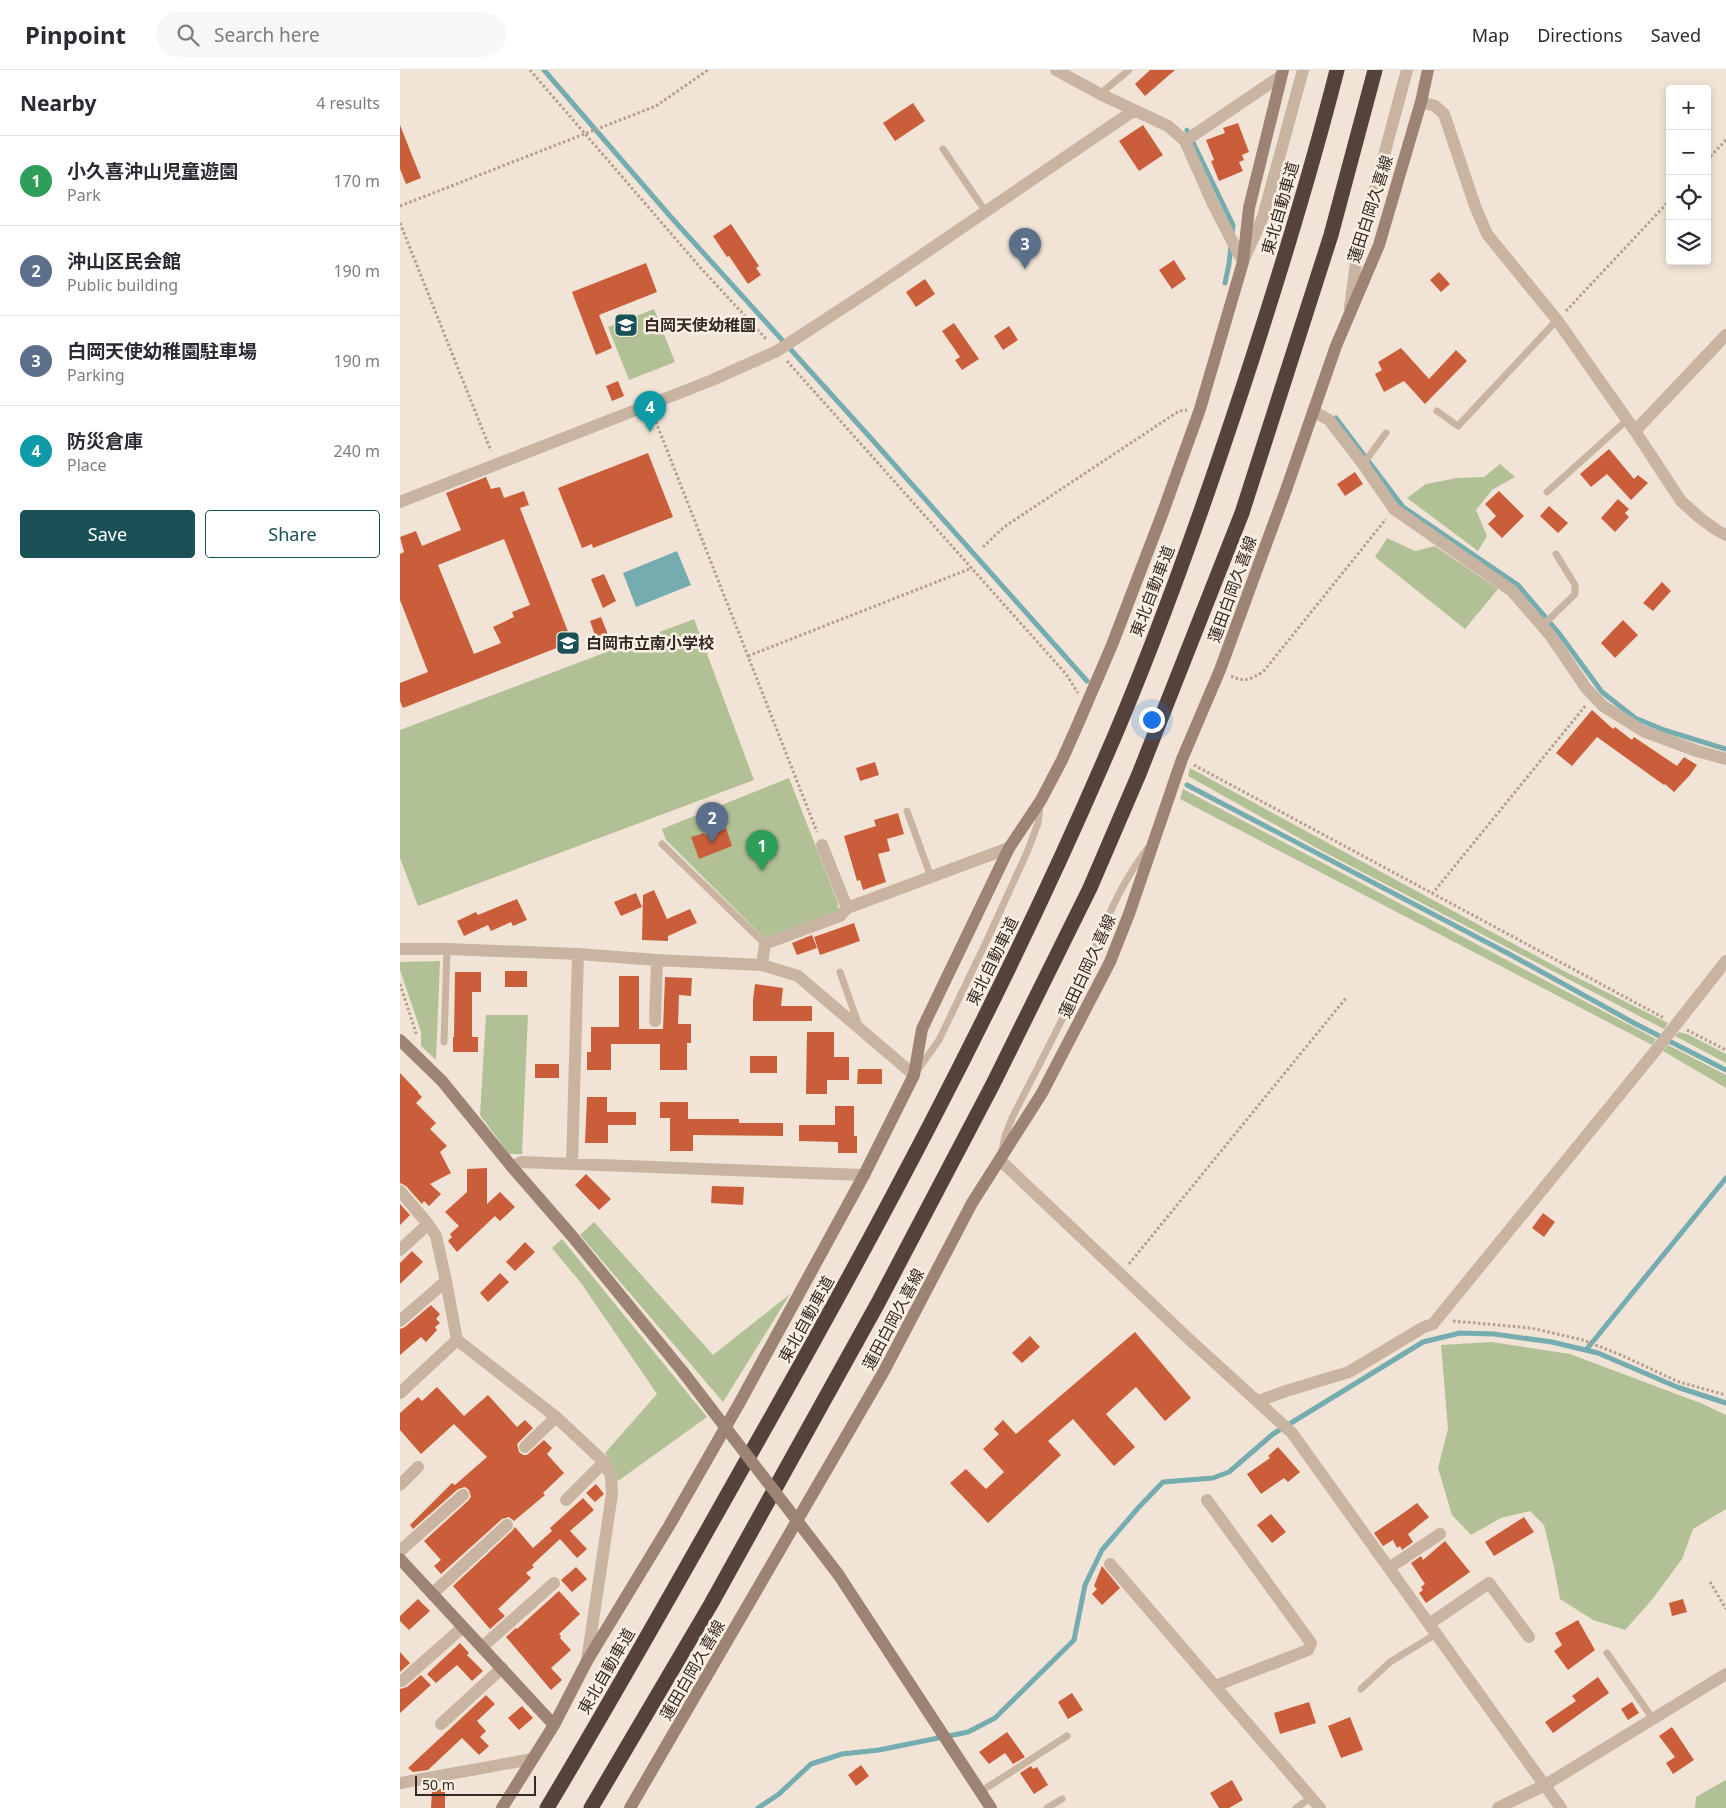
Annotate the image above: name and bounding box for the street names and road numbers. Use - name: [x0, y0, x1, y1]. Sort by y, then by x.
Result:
- street label: 蓮田白岡久喜線: [1342, 152, 1398, 266]
- street label: 東北自動車道: [1256, 159, 1304, 257]
- street label: 蓮田白岡久喜線: [1203, 533, 1261, 645]
- street label: 東北自動車道: [1125, 542, 1179, 640]
- street label: 蓮田白岡久喜線: [1053, 911, 1121, 1021]
- street label: 東北自動車道: [961, 913, 1023, 1009]
- street label: 蓮田白岡久喜線: [857, 1264, 929, 1374]
- street label: 東北自動車道: [773, 1272, 839, 1366]
- street label: 蓮田白岡久喜線: [654, 1616, 730, 1724]
- street label: 東北自動車道: [572, 1624, 640, 1718]

